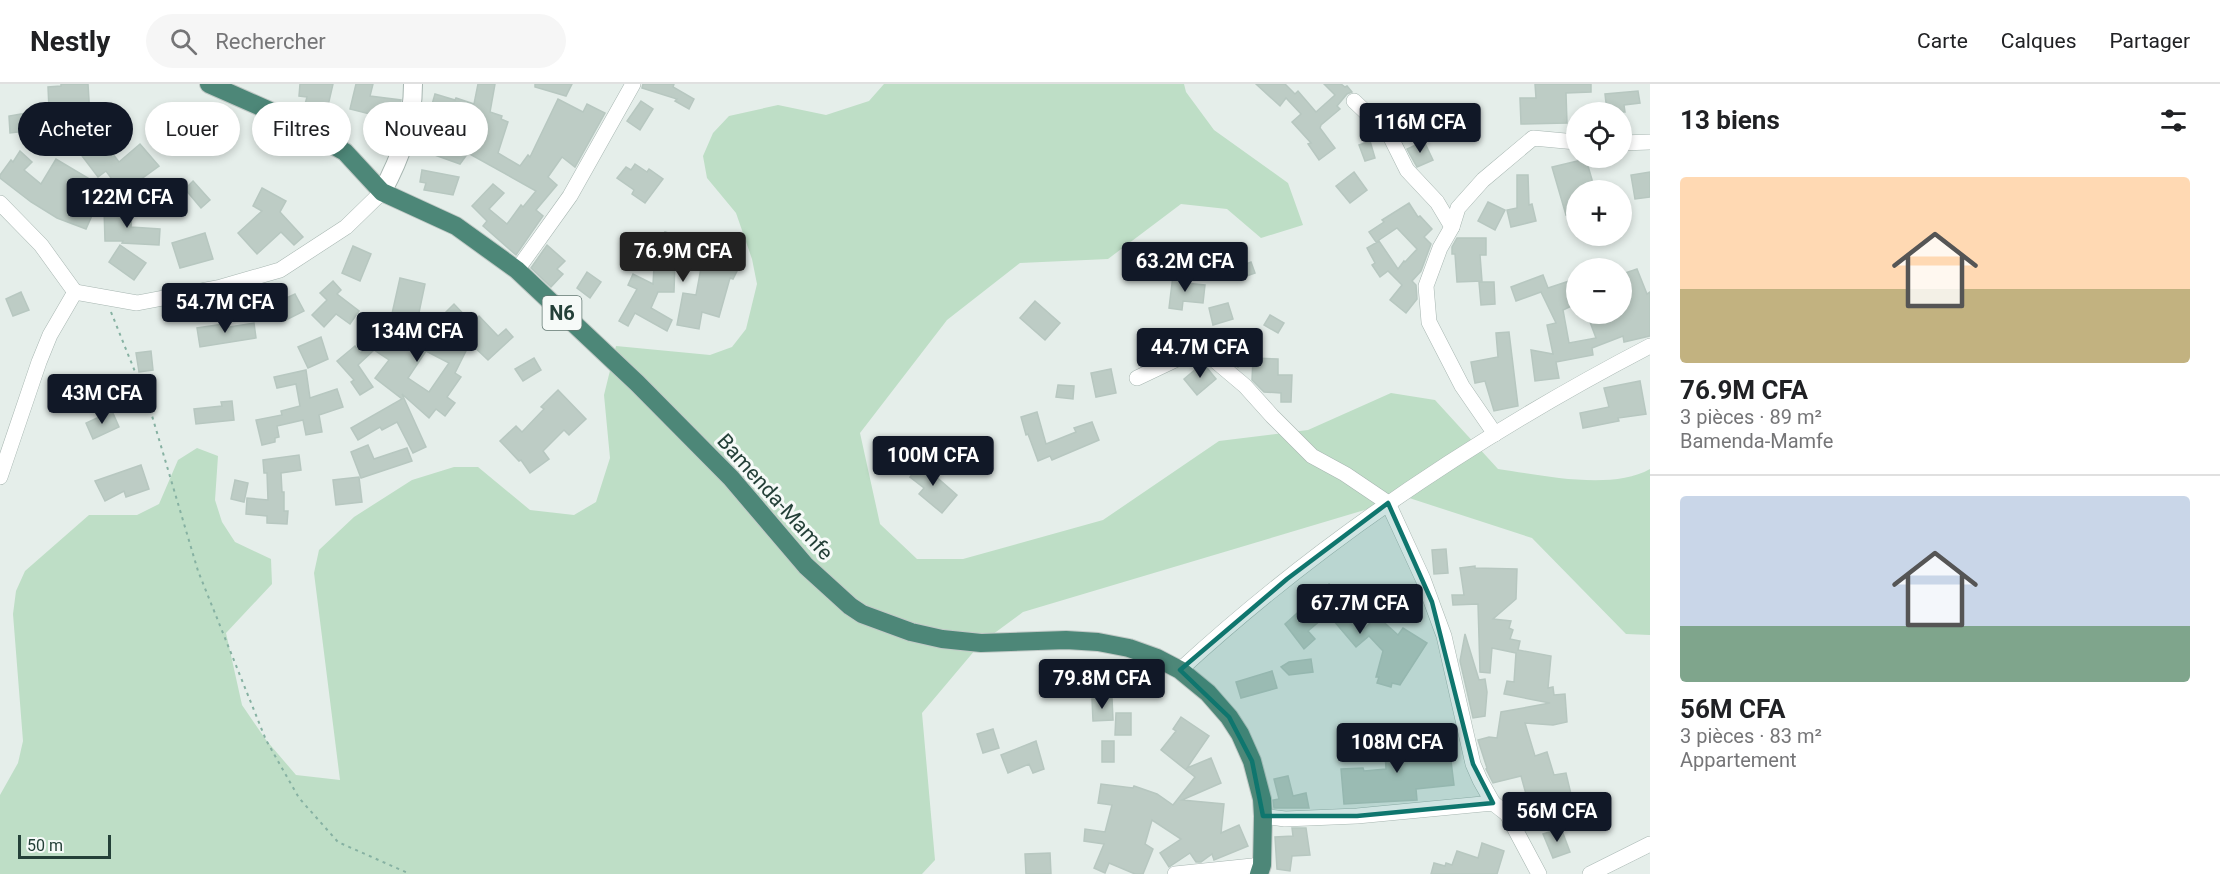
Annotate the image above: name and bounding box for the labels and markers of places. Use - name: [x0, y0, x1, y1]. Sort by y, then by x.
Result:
- pin: 116M CFA: [1358, 103, 1482, 154]
- pin: 122M CFA: [65, 178, 189, 229]
- pin: 76.9M CFA: [614, 232, 752, 283]
- pin: 63.2M CFA: [1116, 242, 1254, 293]
- pin: 54.7M CFA: [156, 283, 294, 334]
- pin: 134M CFA: [355, 312, 479, 363]
- pin: 44.7M CFA: [1131, 328, 1269, 379]
- pin: 43M CFA: [47, 374, 157, 425]
- pin: 100M CFA: [871, 436, 995, 487]
- pin: 67.7M CFA: [1291, 584, 1429, 635]
- pin: 79.8M CFA: [1033, 659, 1171, 710]
- pin: 108M CFA: [1335, 723, 1459, 774]
- pin: 56M CFA: [1502, 792, 1612, 843]

